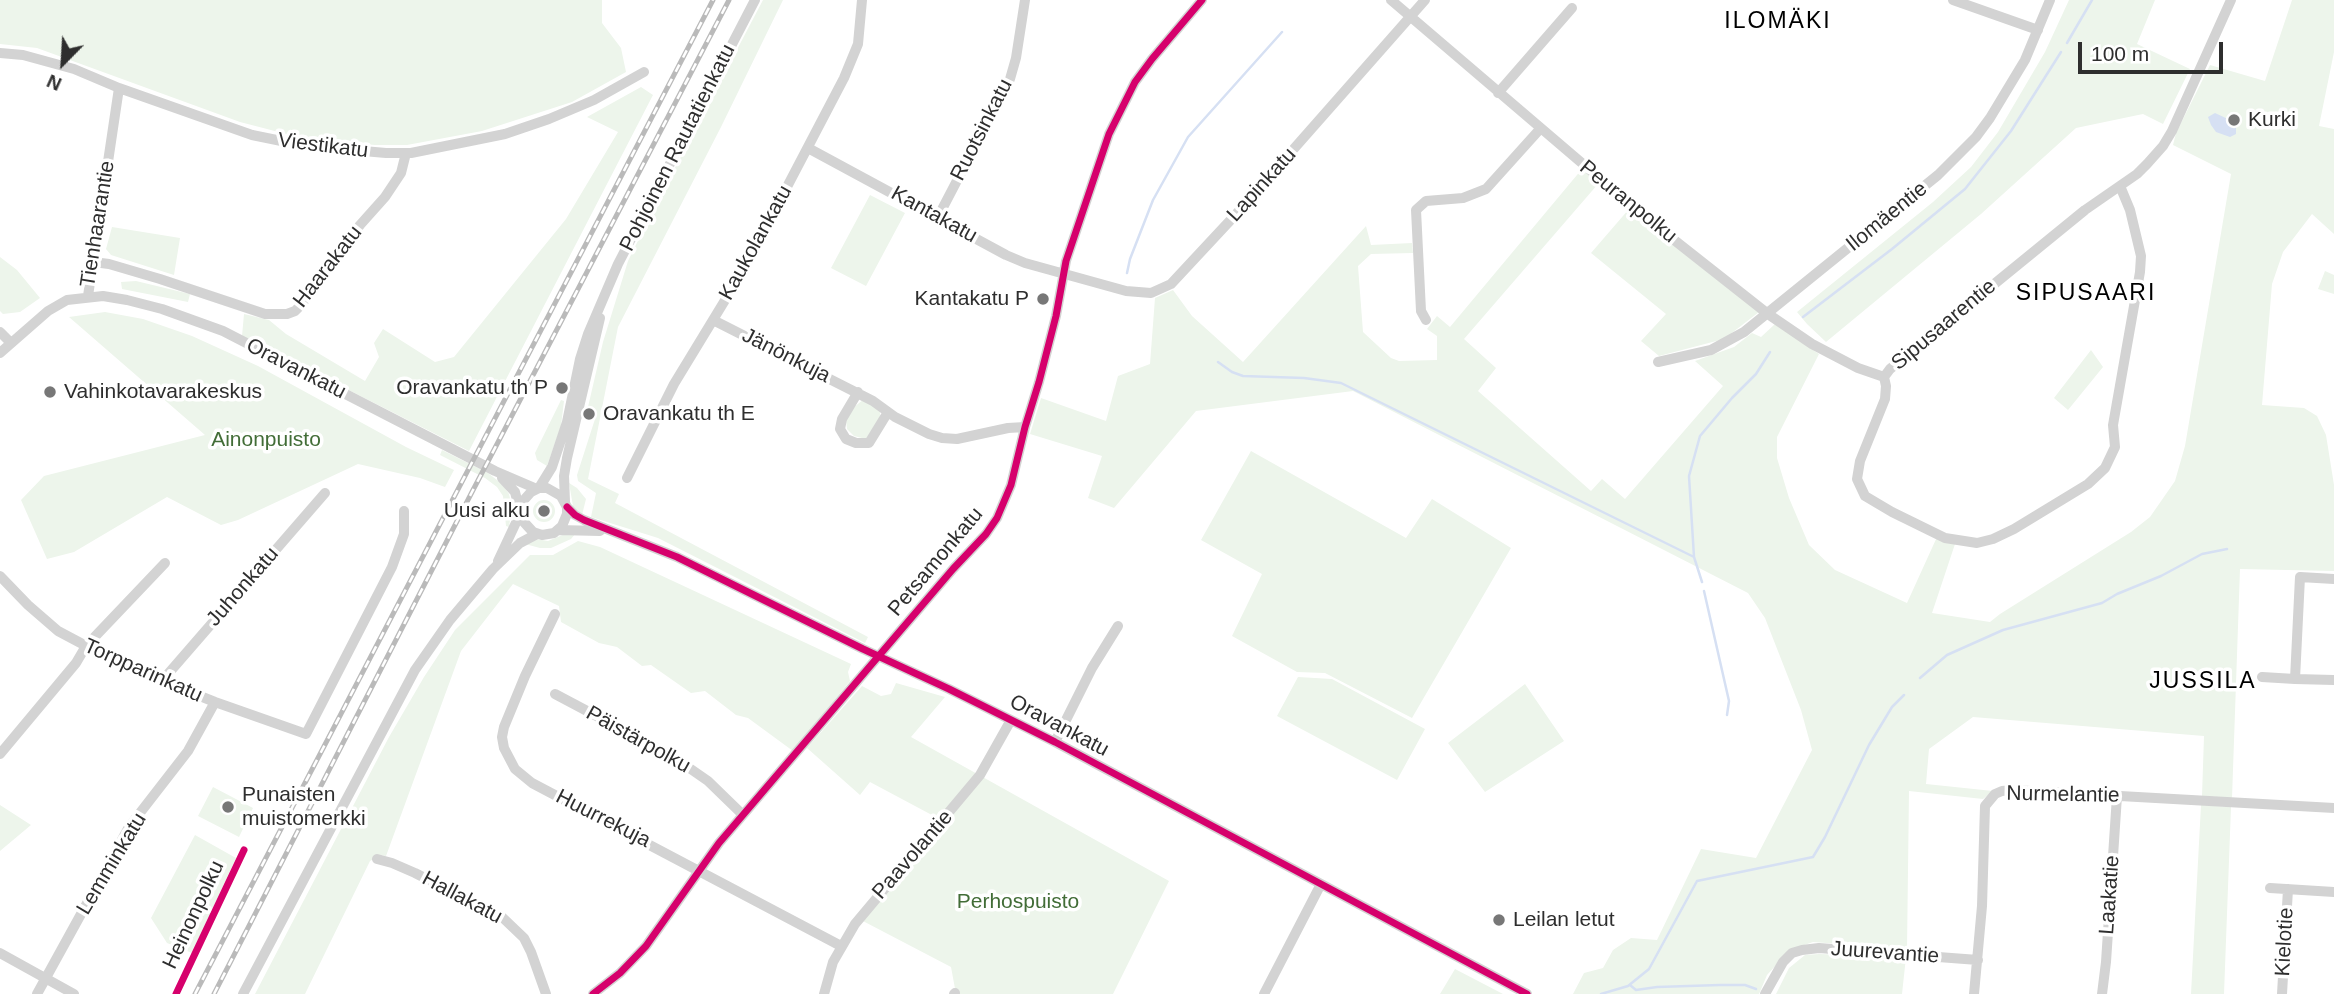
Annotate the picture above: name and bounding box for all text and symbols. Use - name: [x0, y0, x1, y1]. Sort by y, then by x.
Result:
- district label: ILOMÄKI: [1725, 8, 1831, 36]
- north arrow: [28, 28, 98, 98]
- scale bar: [2082, 28, 2227, 72]
- street label: Pohjoinen Rautatienkatu: [615, 40, 741, 256]
- text: 100 m: [2091, 42, 2149, 65]
- text: N: [44, 70, 65, 95]
- street label: Ruotsinkatu: [946, 75, 1018, 185]
- place label: Kurki: [2248, 107, 2296, 133]
- marker: Kurki: [2226, 112, 2242, 128]
- street label: Viestikatu: [276, 128, 370, 164]
- street label: Lapinkatu: [1222, 143, 1302, 227]
- street label: Peuranpolku: [1574, 155, 1682, 249]
- street label: Tienhaarantie: [76, 159, 120, 289]
- street label: Ilomäentie: [1841, 177, 1933, 257]
- street label: Kaukolankatu: [714, 181, 798, 305]
- street label: Kantakatu: [887, 181, 981, 249]
- street label: Haarakatu: [288, 221, 368, 313]
- street label: Sipusaarentie: [1887, 274, 2001, 376]
- district label: SIPUSAARI: [2017, 280, 2155, 308]
- place label: Kantakatu P: [915, 286, 1029, 312]
- marker: Kantakatu P: [1035, 291, 1051, 307]
- street label: Jänönkuja: [738, 323, 834, 389]
- street label: Oravankatu: [242, 333, 350, 405]
- place label: Oravankatu th P: [396, 375, 548, 401]
- place label: Vahinkotavarakeskus: [64, 379, 262, 405]
- marker: Oravankatu th P: [554, 380, 570, 396]
- marker: Vahinkotavarakeskus: [42, 384, 58, 400]
- place label: Oravankatu th E: [603, 401, 755, 427]
- marker: Oravankatu th E: [581, 406, 597, 422]
- park label: Ainonpuisto: [211, 427, 321, 453]
- place label: Uusi alku: [444, 498, 530, 524]
- street label: Petsamonkatu: [883, 502, 989, 622]
- marker: Uusi alku: [536, 503, 552, 519]
- street label: Juhonkatu: [202, 542, 284, 632]
- street label: Torpparinkatu: [80, 634, 206, 708]
- district label: JUSSILA: [2150, 668, 2256, 696]
- street label: Oravankatu: [1005, 689, 1113, 763]
- street label: Päistärpolku: [581, 701, 695, 779]
- street label: Nurmelantie: [2006, 781, 2120, 809]
- place label: Punaisten muistomerkki: [242, 782, 366, 832]
- street label: Huurrekuja: [552, 784, 654, 854]
- marker: Punaisten muistomerkki: [220, 799, 236, 815]
- street label: Paavolantie: [867, 805, 959, 905]
- street label: Lemminkatu: [72, 808, 152, 920]
- street label: Laakatie: [2095, 855, 2125, 935]
- street label: Heinonpolku: [158, 857, 230, 973]
- street label: Hallakatu: [417, 866, 507, 930]
- park label: Perhospuisto: [957, 889, 1079, 915]
- place label: Leilan letut: [1513, 907, 1615, 933]
- street label: Kielotie: [2271, 907, 2299, 977]
- marker: Leilan letut: [1491, 912, 1507, 928]
- street label: Juurevantie: [1830, 937, 1940, 969]

